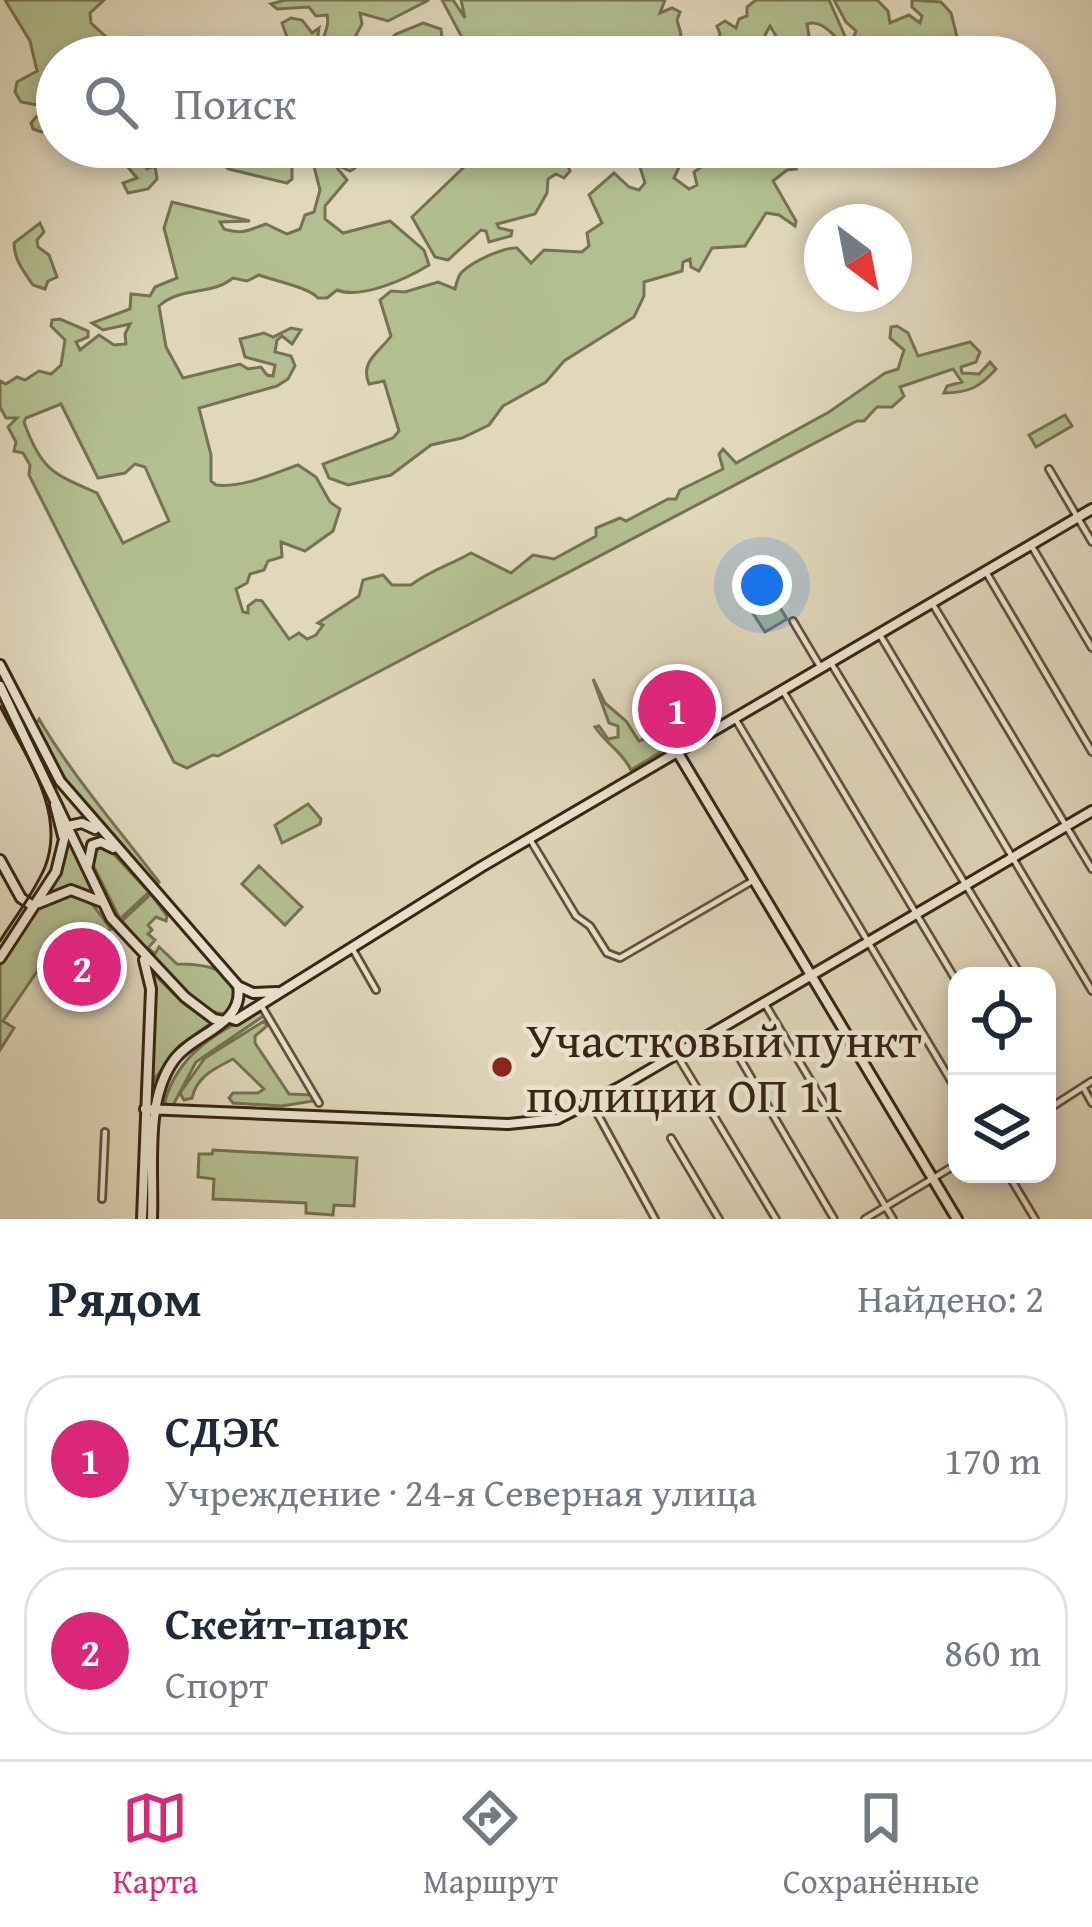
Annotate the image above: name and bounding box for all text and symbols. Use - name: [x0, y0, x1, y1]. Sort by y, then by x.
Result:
- search box: [36, 36, 1056, 168]
- icon: search: [78, 69, 144, 135]
- text: Поиск: [174, 70, 296, 135]
- north arrow: [804, 204, 912, 312]
- your location: [732, 555, 792, 615]
- pin: 1: [638, 664, 716, 754]
- pin: 2: [43, 922, 121, 1012]
- map controls: [948, 967, 1056, 1183]
- button: locate: [948, 967, 1056, 1075]
- place label: Участковый пункт полиции ОП 11: [526, 1004, 922, 1130]
- marker: Участковый пункт полиции ОП 11: [489, 1054, 515, 1080]
- button: layers: [948, 1075, 1056, 1183]
- text: Рядом: [48, 1260, 202, 1335]
- text: Найдено: 2: [857, 1269, 1044, 1326]
- text: СДЭК: [165, 1398, 279, 1463]
- text: 1: [80, 1431, 100, 1488]
- text: 170 m: [944, 1431, 1041, 1488]
- text: Учреждение · 24-я Северная улица: [165, 1463, 757, 1520]
- text: Скейт-парк: [165, 1590, 408, 1655]
- text: 2: [80, 1623, 100, 1680]
- text: 860 m: [944, 1623, 1041, 1680]
- text: Спорт: [165, 1655, 268, 1712]
- tab: Карта: [113, 1785, 198, 1905]
- tab: Маршрут: [423, 1785, 558, 1905]
- tab: Сохранённые: [783, 1785, 980, 1905]

